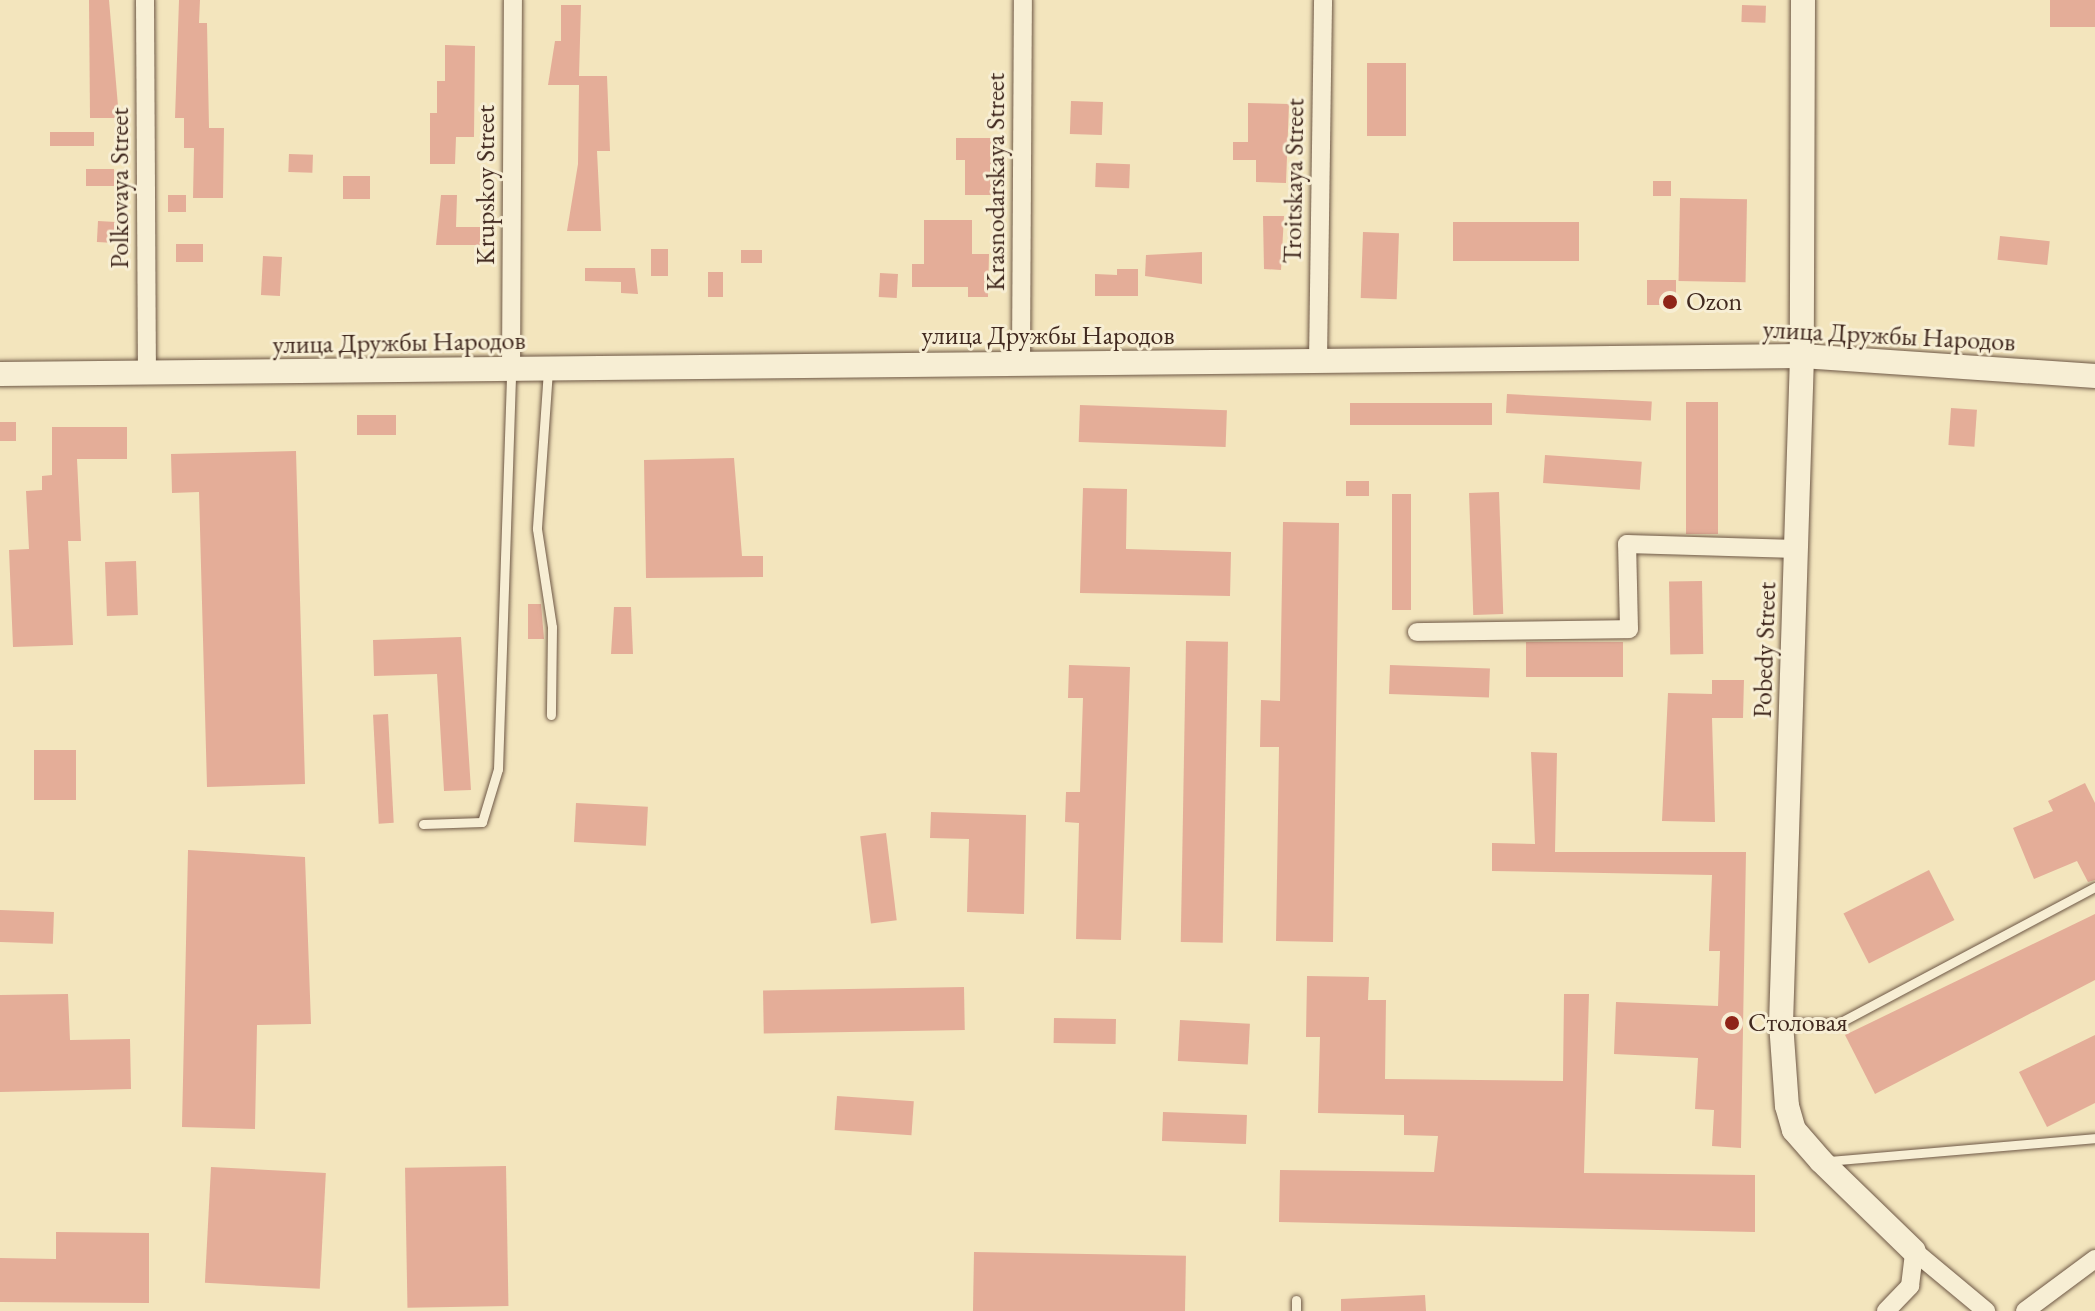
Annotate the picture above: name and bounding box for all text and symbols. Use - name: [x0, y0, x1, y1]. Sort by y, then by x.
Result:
- street label: Krasnodarskaya Street: [980, 73, 1012, 291]
- street label: Troitskaya Street: [1277, 98, 1311, 264]
- street label: Krupskoy Street: [470, 105, 502, 265]
- street label: Polkovaya Street: [104, 107, 136, 269]
- place label: Ozon: [1686, 286, 1742, 318]
- marker: Ozon: [1661, 293, 1679, 311]
- street label: улица Дружбы Народов: [1762, 314, 2016, 358]
- street label: улица Дружбы Народов: [922, 320, 1174, 352]
- street label: улица Дружбы Народов: [272, 325, 526, 361]
- street label: Pobedy Street: [1747, 581, 1783, 719]
- place label: Столовая: [1748, 1007, 1848, 1039]
- marker: Столовая: [1723, 1014, 1741, 1032]

